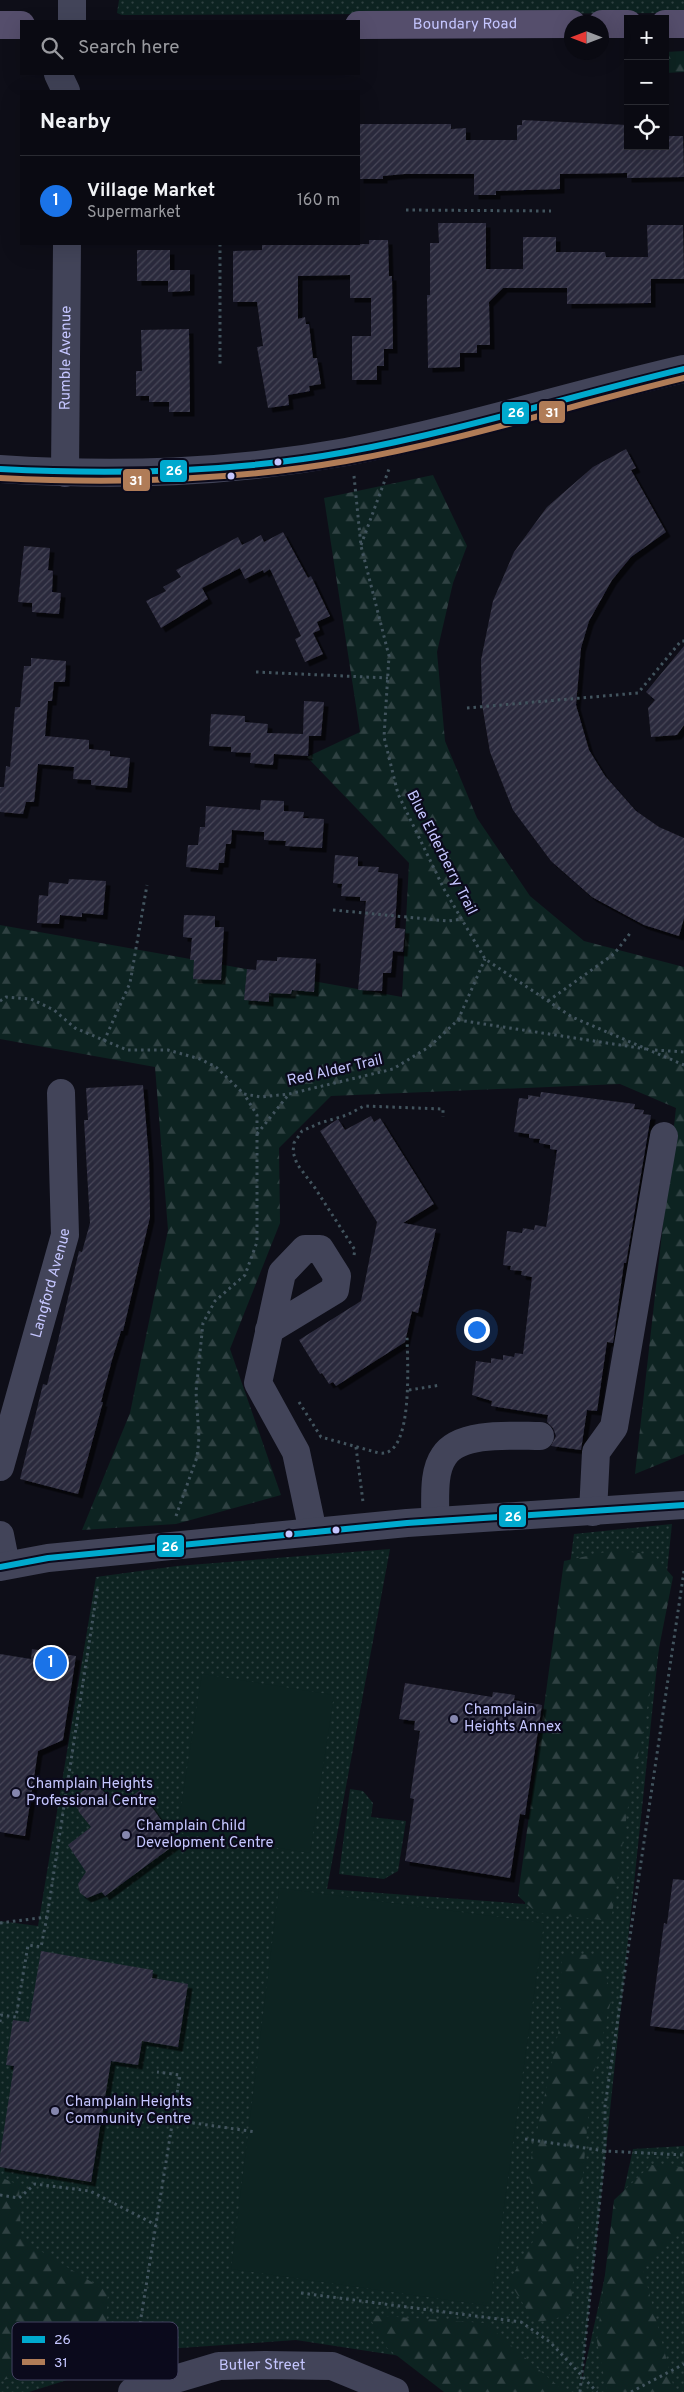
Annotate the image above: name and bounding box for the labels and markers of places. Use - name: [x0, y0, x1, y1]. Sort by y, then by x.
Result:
- unlabelled marker: [273, 457, 283, 467]
- unlabelled marker: [226, 471, 236, 481]
- unlabelled marker: [331, 1525, 341, 1535]
- unlabelled marker: [284, 1529, 294, 1539]
- pin: 1: [35, 1644, 67, 1682]
- place label: Champlain Heights Annex: [464, 1701, 562, 1737]
- marker: Champlain Heights Annex: [448, 1713, 460, 1725]
- place label: Champlain Heights Professional Centre: [26, 1775, 157, 1811]
- marker: Champlain Heights Professional Centre: [10, 1787, 22, 1799]
- place label: Champlain Child Development Centre: [136, 1817, 274, 1853]
- marker: Champlain Child Development Centre: [120, 1829, 132, 1841]
- place label: Champlain Heights Community Centre: [65, 2093, 192, 2129]
- marker: Champlain Heights Community Centre: [49, 2105, 61, 2117]

